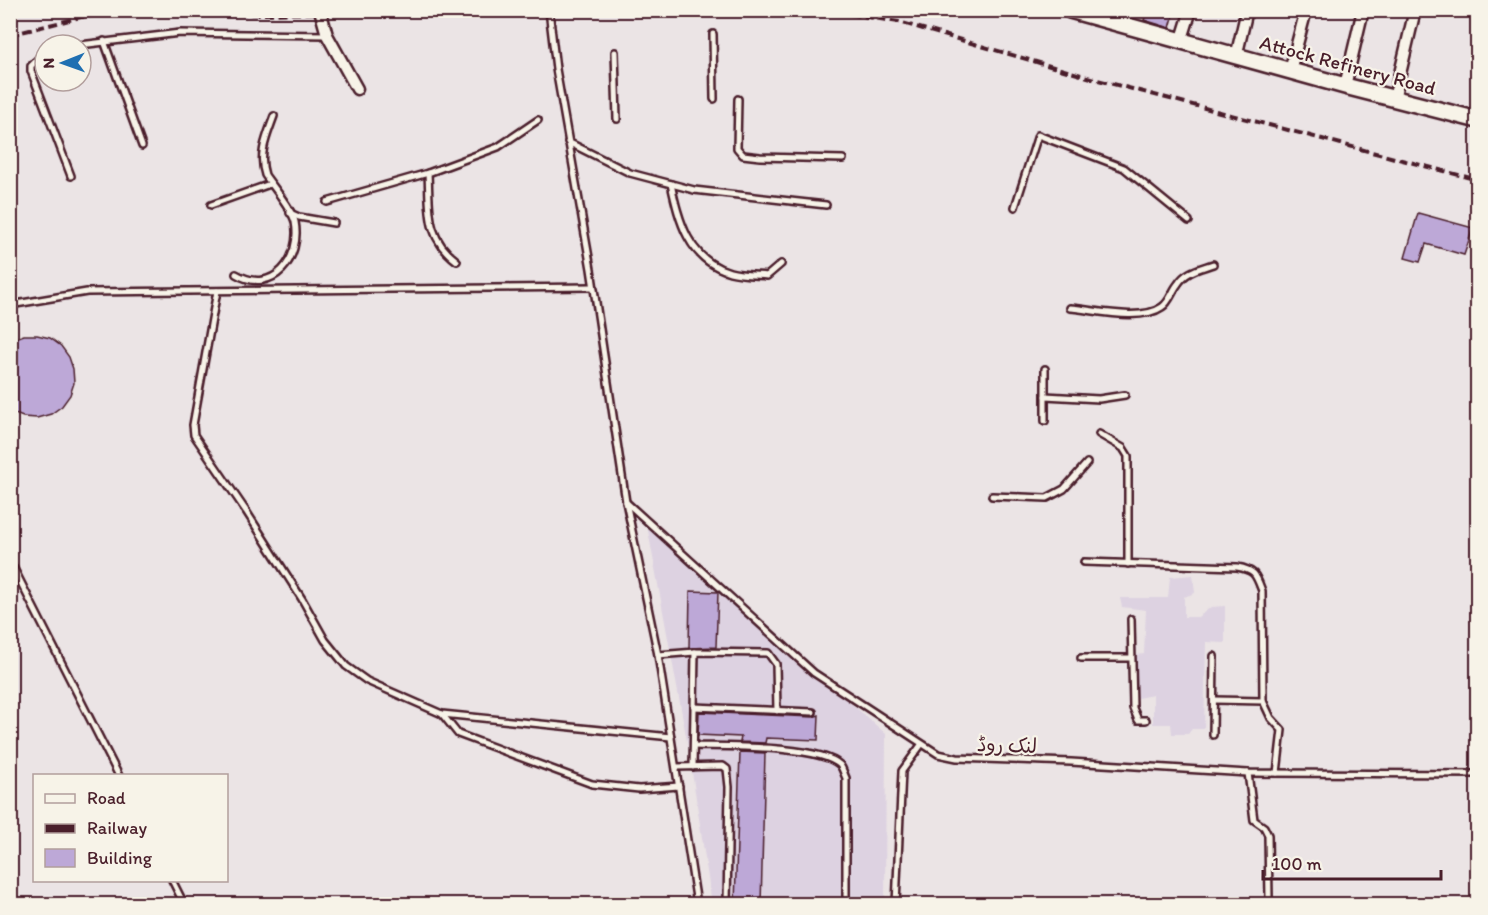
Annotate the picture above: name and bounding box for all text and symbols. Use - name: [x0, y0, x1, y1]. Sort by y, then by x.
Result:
- street label: Attock Refinery Road: [1257, 30, 1439, 100]
- north arrow: [33, 33, 93, 93]
- text: N: [39, 58, 58, 69]
- street label: لنک روڈ: [976, 732, 1038, 758]
- legend: [33, 774, 228, 882]
- text: Road: [87, 787, 126, 809]
- text: Railway: [87, 817, 148, 839]
- scale bar: [1263, 843, 1442, 881]
- text: Building: [87, 847, 153, 869]
- text: 100 m: [1272, 853, 1322, 875]

